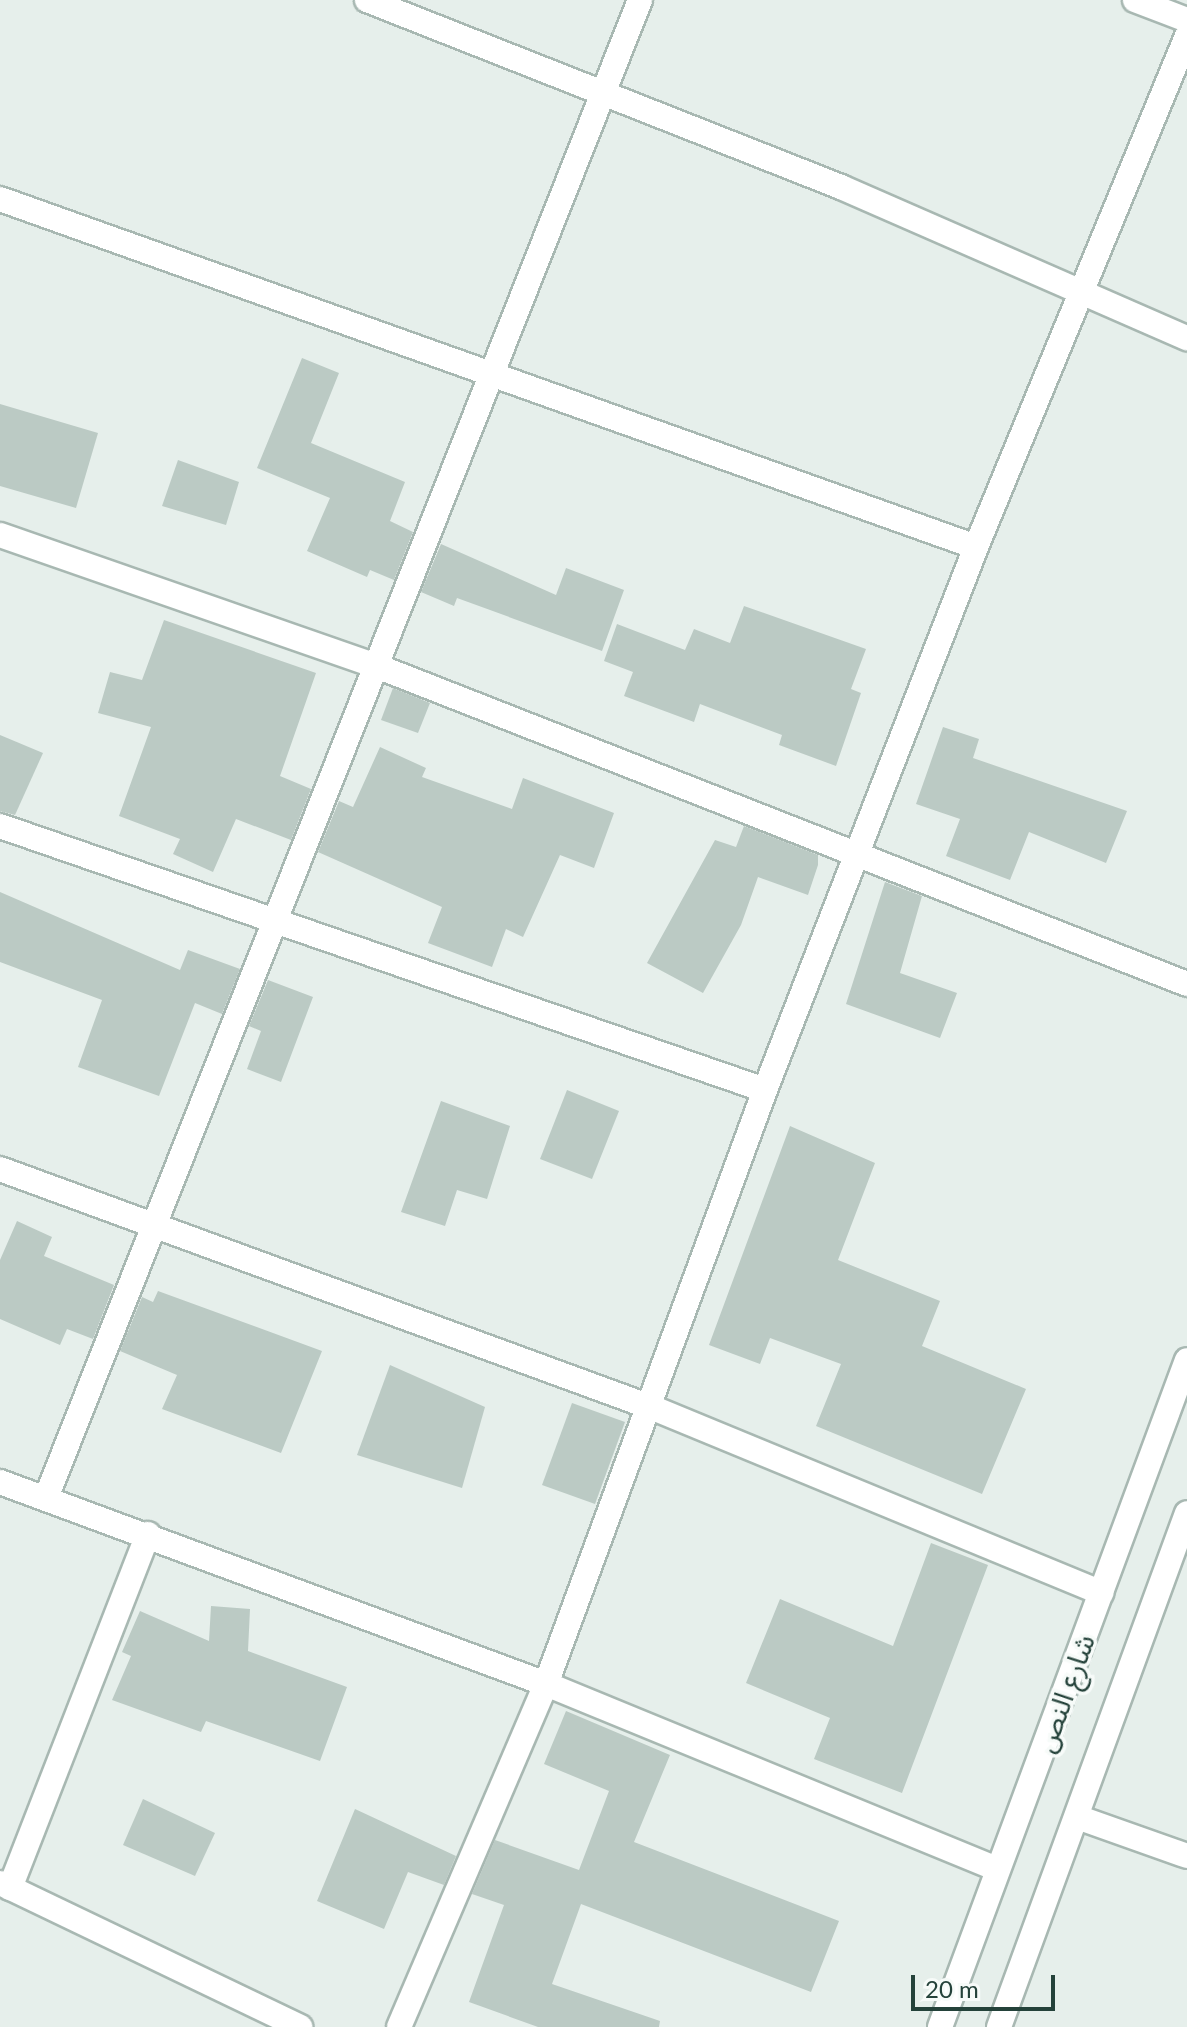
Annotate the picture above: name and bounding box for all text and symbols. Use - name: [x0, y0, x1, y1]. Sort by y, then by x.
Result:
- street label: شارع النص: [1027, 1629, 1101, 1757]
- scale bar: [915, 1959, 1059, 2009]
- text: 20 m: [925, 1974, 979, 2003]

